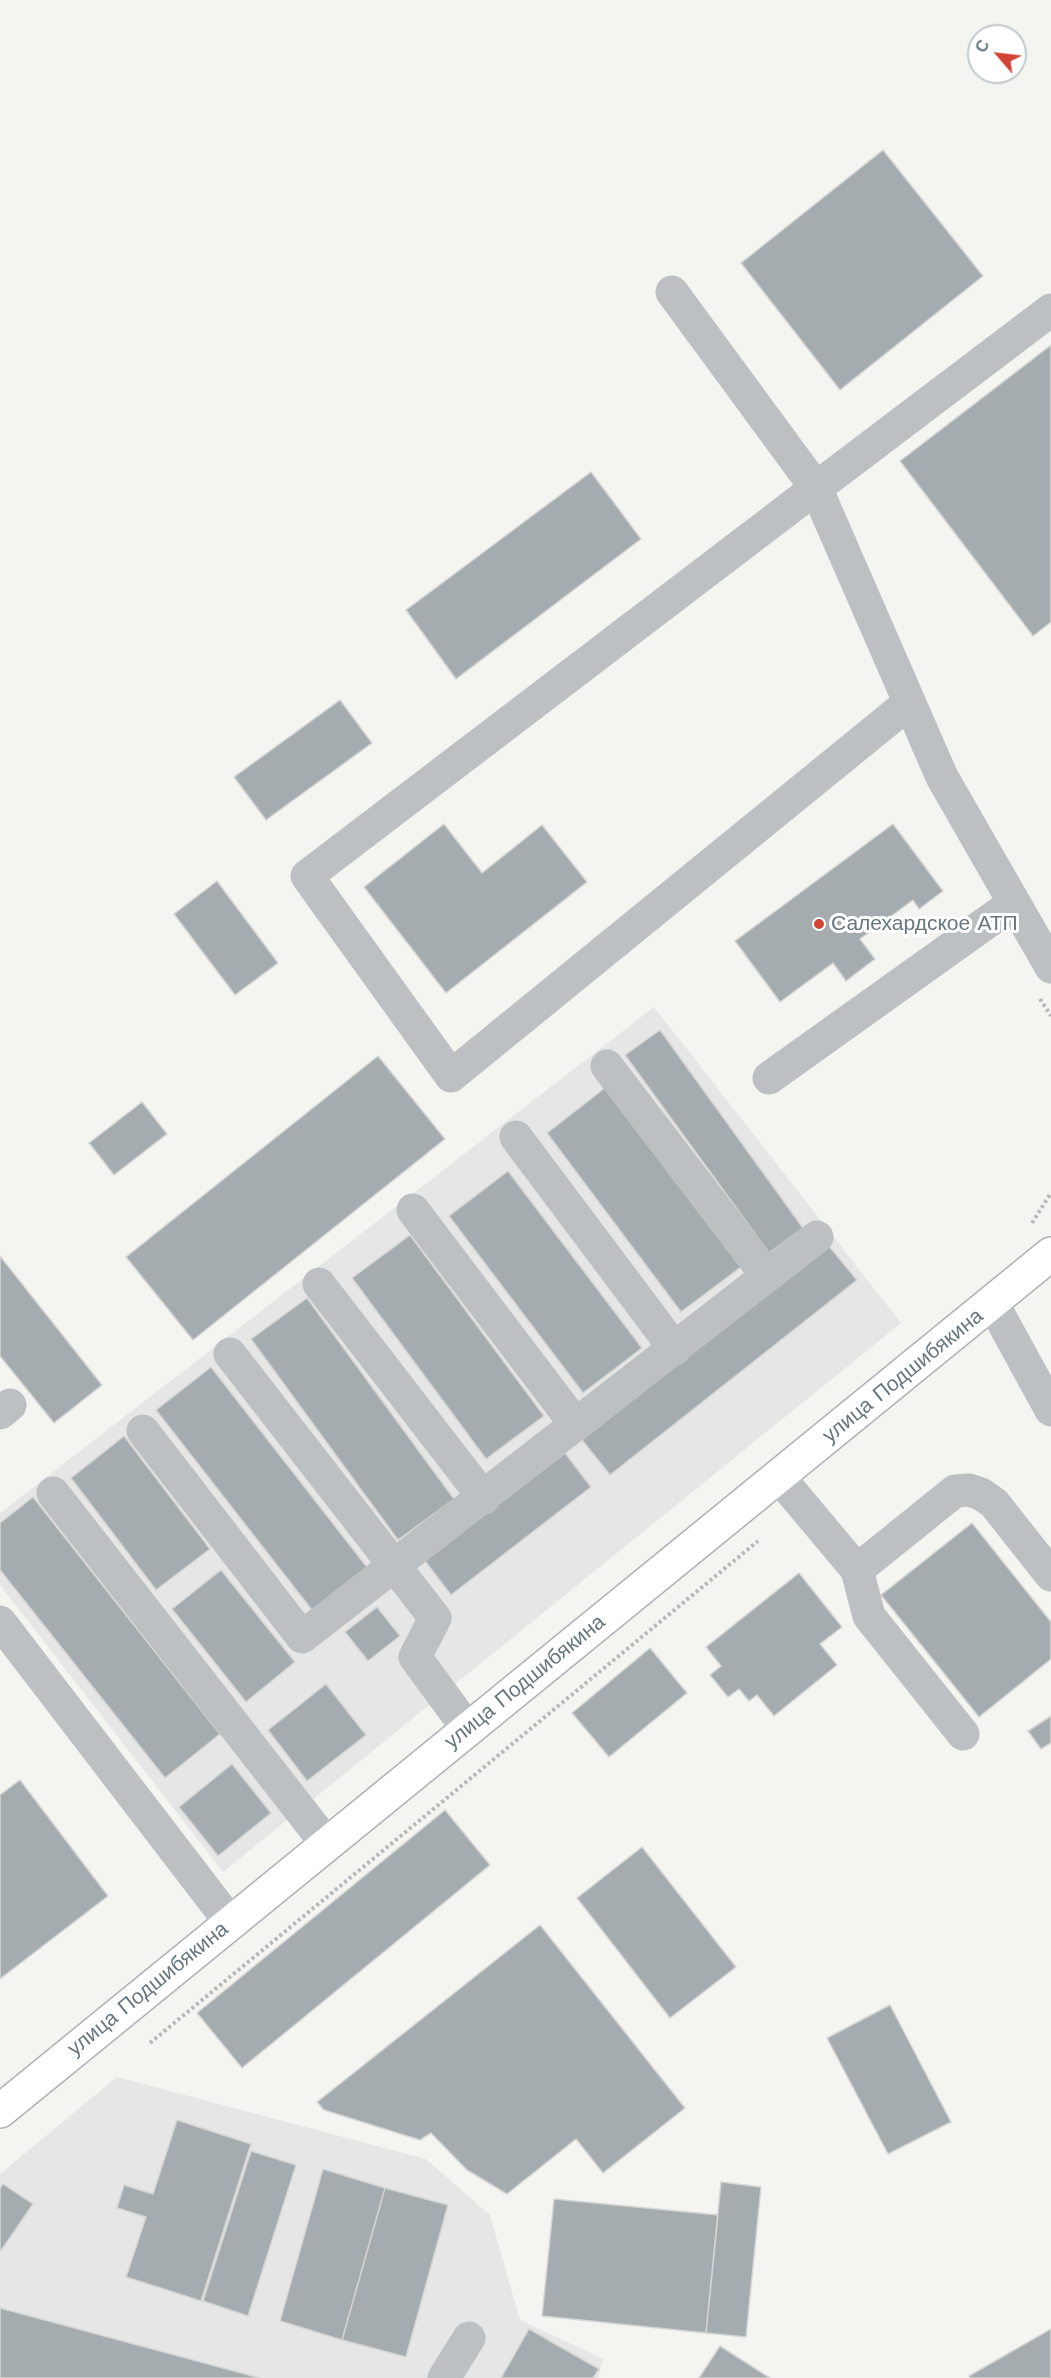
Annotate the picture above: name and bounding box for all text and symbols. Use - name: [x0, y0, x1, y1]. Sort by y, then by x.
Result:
- north arrow: [967, 24, 1027, 84]
- text: С: [971, 37, 994, 56]
- place label: Салехардское АТП: [831, 911, 1018, 937]
- marker: Салехардское АТП: [812, 917, 826, 931]
- street label: улица Подшибякина: [818, 1304, 988, 1448]
- street label: улица Подшибякина: [440, 1610, 610, 1754]
- street label: улица Подшибякина: [63, 1917, 233, 2061]

